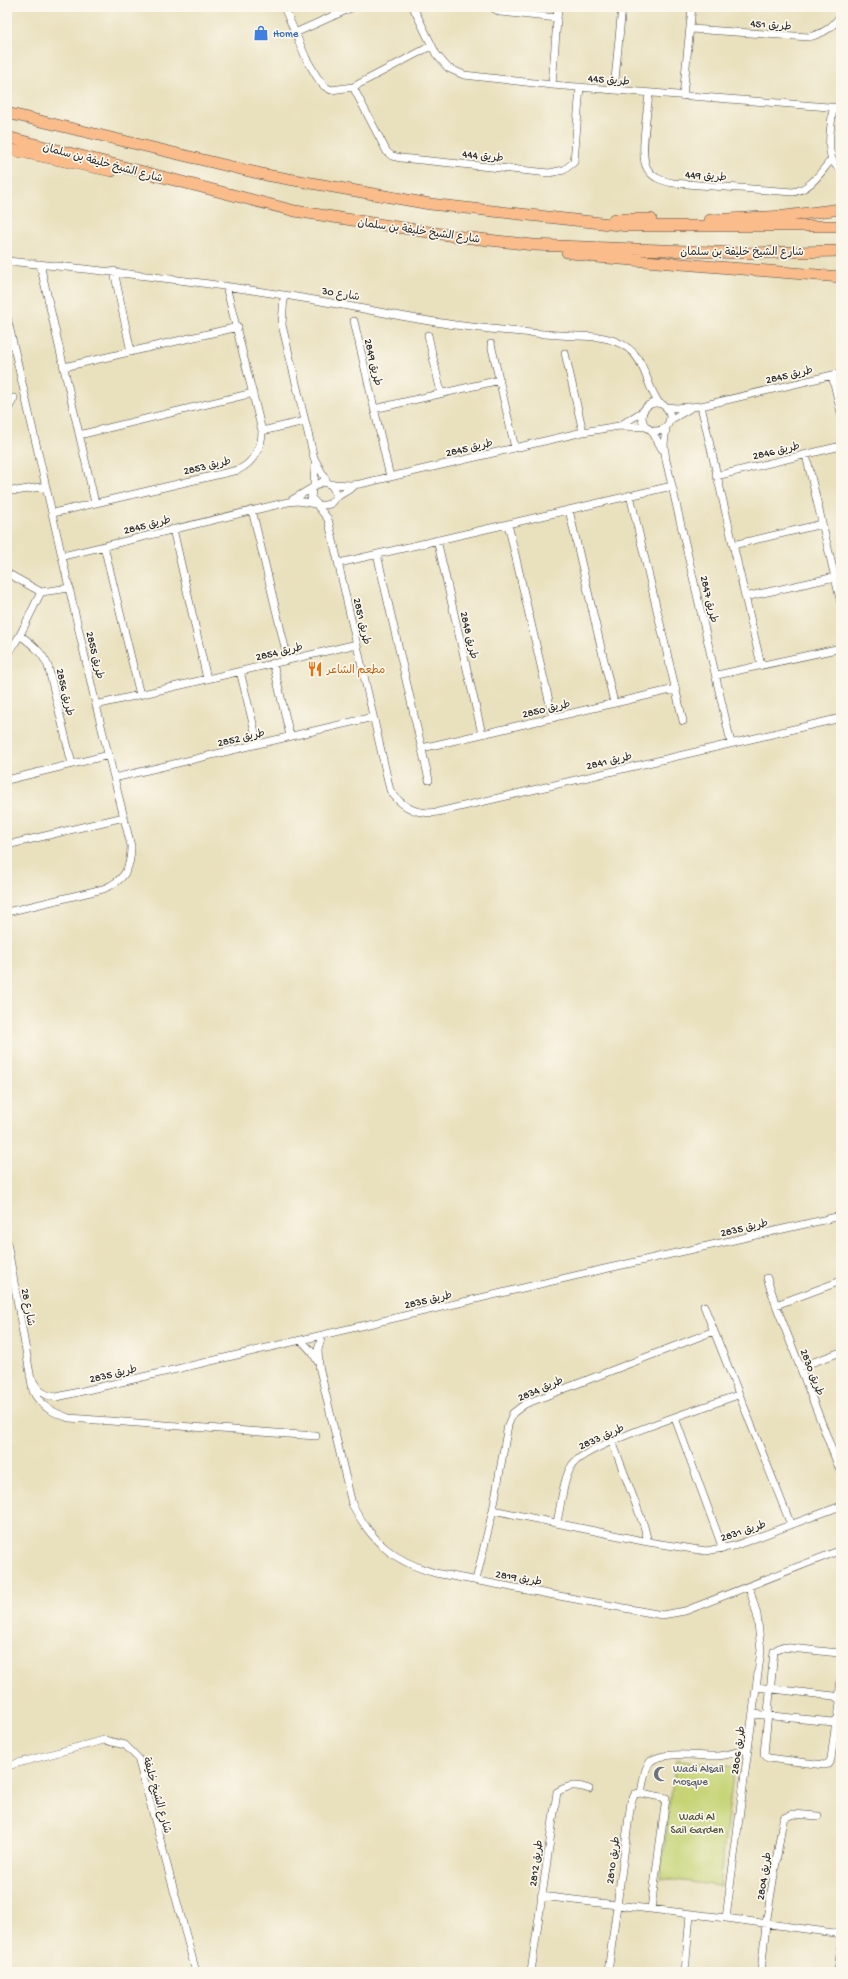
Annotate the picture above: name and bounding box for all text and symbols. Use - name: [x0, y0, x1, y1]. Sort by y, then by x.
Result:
- street label: طريق 451: [750, 17, 792, 34]
- shop icon: Home: [252, 24, 270, 42]
- place label: Home: [273, 29, 299, 41]
- street label: طريق 445: [587, 72, 630, 89]
- street label: شارع الشيخ خليفة بن سلمان: [41, 141, 164, 187]
- street label: طريق 444: [462, 148, 504, 165]
- street label: طريق 449: [685, 169, 727, 184]
- street label: شارع الشيخ خليفة بن سلمان: [357, 216, 481, 248]
- street label: شارع الشيخ خليفة بن سلمان: [680, 246, 804, 260]
- street label: شارع 30: [320, 285, 361, 305]
- street label: طريق 2849: [361, 338, 384, 387]
- street label: طريق 2845: [764, 364, 814, 387]
- street label: طريق 2845: [444, 437, 494, 460]
- street label: طريق 2846: [752, 440, 801, 463]
- street label: طريق 2853: [182, 455, 232, 478]
- street label: طريق 2845: [122, 513, 172, 538]
- street label: طريق 2847: [697, 574, 720, 624]
- street label: طريق 2851: [350, 597, 373, 646]
- street label: طريق 2848: [457, 610, 480, 660]
- street label: طريق 2855: [83, 630, 106, 681]
- street label: طريق 2854: [254, 641, 304, 664]
- restaurant icon: مطعم الشاعر: [306, 660, 324, 678]
- place label: مطعم الشاعر: [326, 664, 385, 678]
- street label: طريق 2856: [53, 667, 76, 717]
- street label: طريق 2850: [521, 698, 572, 721]
- street label: طريق 2852: [216, 727, 266, 750]
- street label: طريق 2841: [585, 750, 634, 773]
- street label: طريق 2835: [719, 1217, 769, 1240]
- street label: شارع 28: [17, 1287, 37, 1327]
- street label: طريق 2835: [403, 1289, 453, 1312]
- street label: طريق 2830: [797, 1347, 826, 1398]
- street label: طريق 2835: [88, 1363, 138, 1386]
- street label: طريق 2834: [516, 1374, 565, 1405]
- street label: طريق 2833: [577, 1422, 626, 1453]
- street label: طريق 2831: [719, 1518, 768, 1545]
- street label: طريق 2819: [494, 1568, 543, 1589]
- street label: طريق 2806: [729, 1725, 748, 1775]
- street label: شارع الشيخ خليفة: [138, 1756, 174, 1835]
- place label: Wadi Alsail Mosque: [673, 1764, 724, 1789]
- mosque icon: Wadi Alsail Mosque: [652, 1765, 670, 1783]
- park label: Wadi Al Sail Garden: [671, 1812, 724, 1837]
- street label: طريق 2810: [604, 1836, 623, 1885]
- street label: طريق 2812: [527, 1839, 546, 1887]
- street label: طريق 2804: [754, 1851, 775, 1901]

